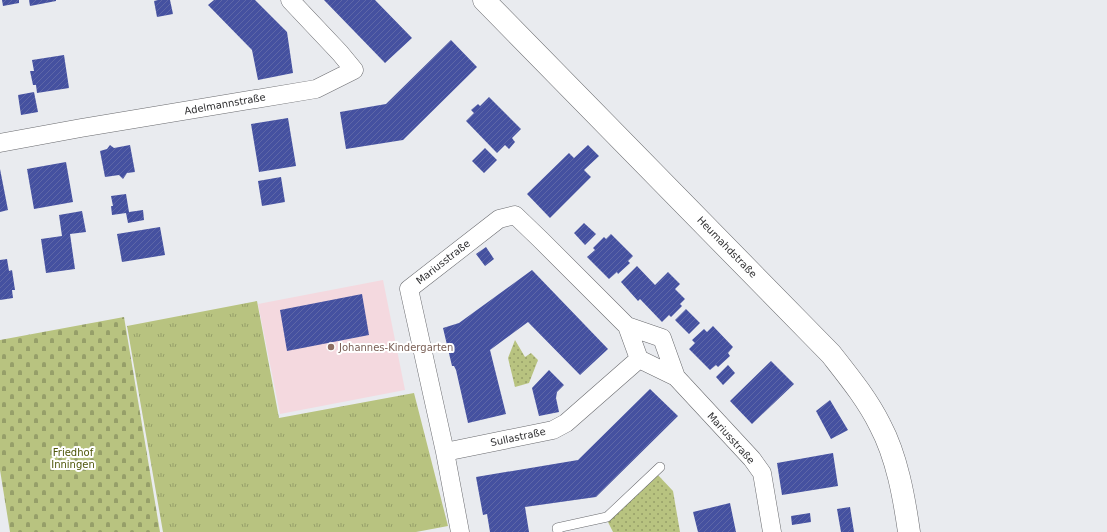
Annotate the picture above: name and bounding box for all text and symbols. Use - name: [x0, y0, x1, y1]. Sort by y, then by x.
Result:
- street label: Adelmannstraße: [184, 91, 266, 117]
- street label: Heumahdstraße: [695, 214, 759, 280]
- street label: Mariusstraße: [414, 238, 472, 286]
- marker: Johannes-Kindergarten: [326, 342, 336, 352]
- place label: Johannes-Kindergarten: [338, 342, 453, 353]
- street label: Mariusstraße: [705, 410, 757, 466]
- street label: Sullastraße: [489, 426, 547, 448]
- park label: Friedhof Inningen: [51, 447, 95, 470]

